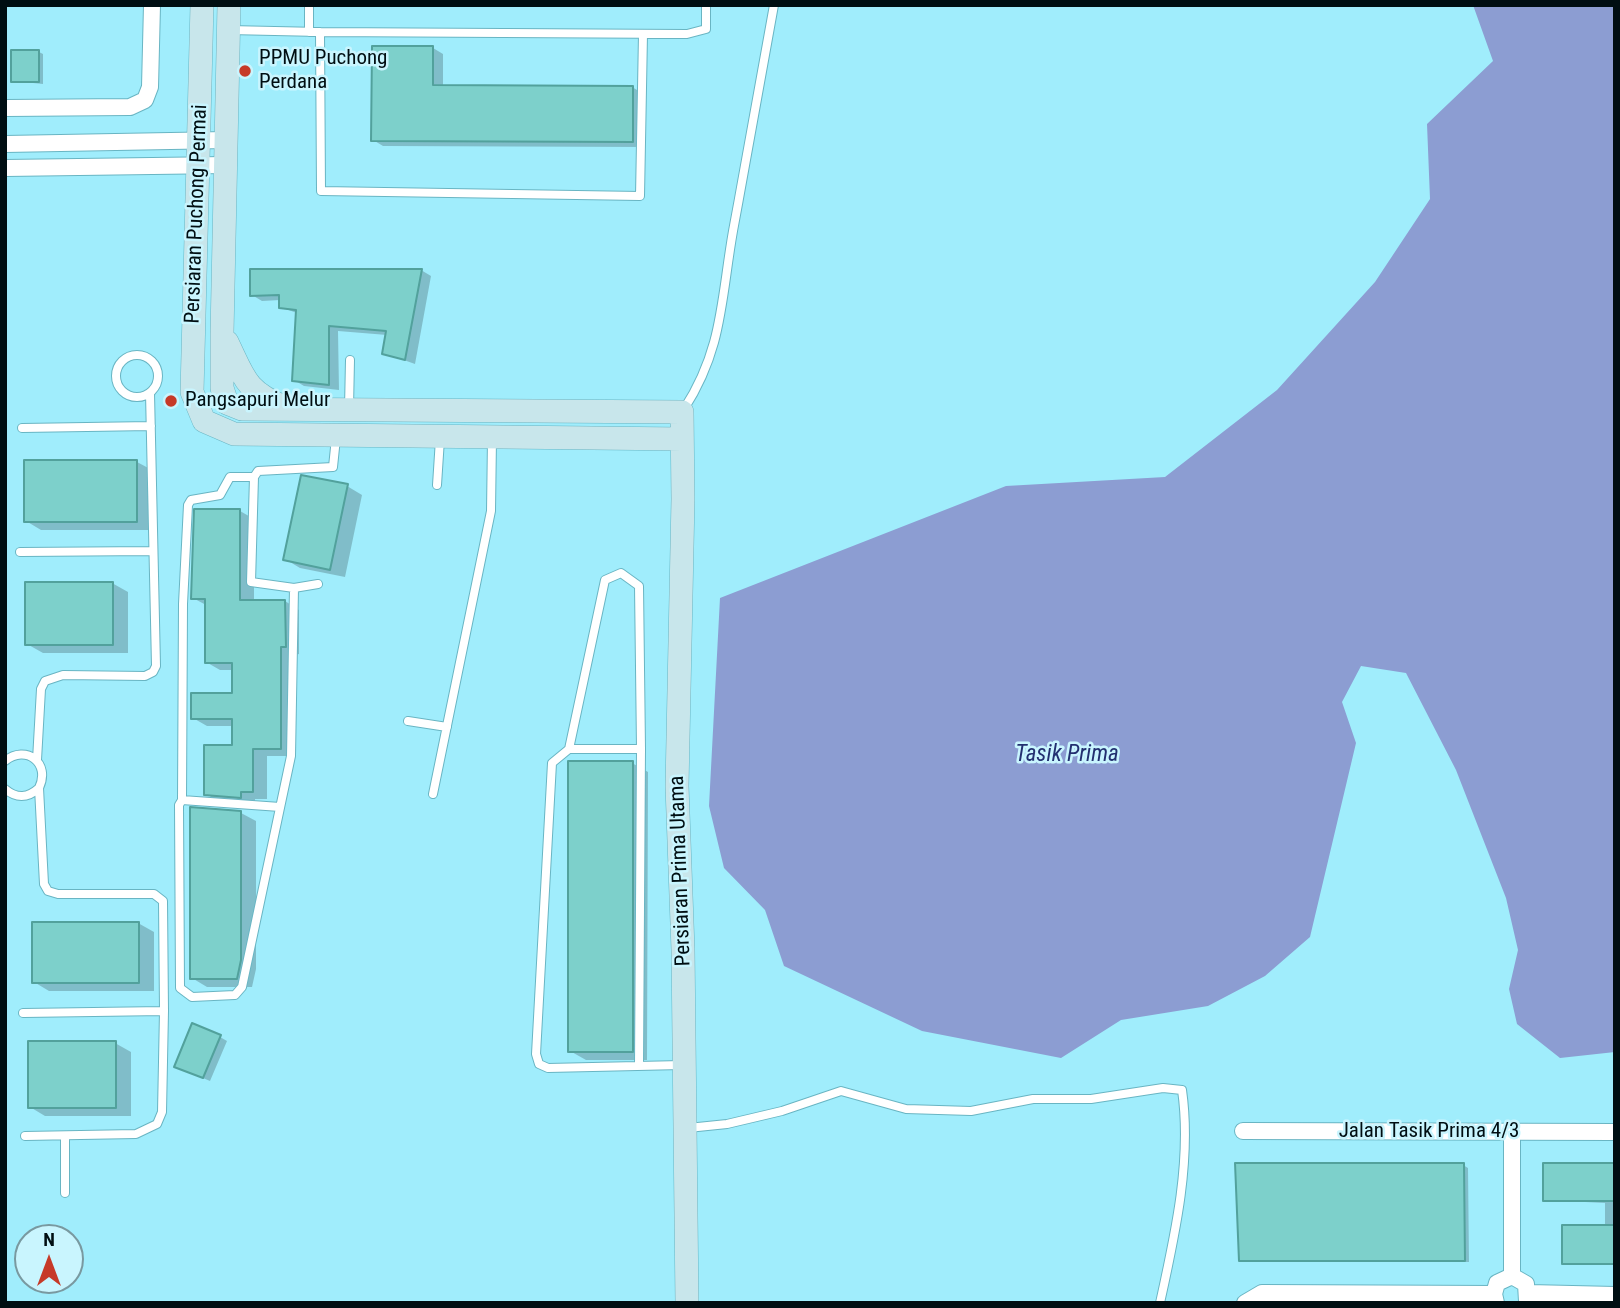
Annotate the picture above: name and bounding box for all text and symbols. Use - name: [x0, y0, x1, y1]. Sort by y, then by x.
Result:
- place label: PPMU Puchong Perdana: [259, 46, 387, 96]
- marker: PPMU Puchong Perdana: [237, 63, 253, 79]
- street label: Persiaran Puchong Permai: [181, 104, 213, 324]
- place label: Pangsapuri Melur: [185, 388, 330, 414]
- marker: Pangsapuri Melur: [163, 393, 179, 409]
- water label: Tasik Prima: [1015, 741, 1119, 769]
- street label: Persiaran Prima Utama: [665, 775, 697, 967]
- street label: Jalan Tasik Prima 4/3: [1339, 1119, 1519, 1145]
- north arrow: [14, 1224, 84, 1294]
- text: N: [43, 1228, 55, 1251]

